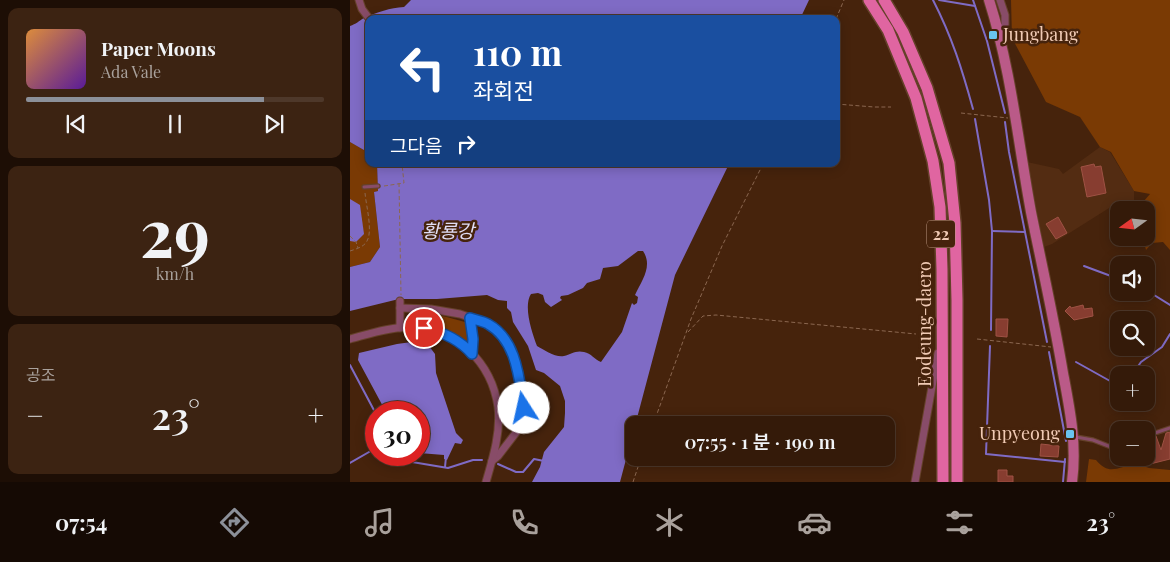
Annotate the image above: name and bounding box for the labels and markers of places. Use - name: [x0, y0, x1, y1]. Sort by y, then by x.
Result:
- place label: Jungbang: [1002, 22, 1079, 46]
- marker: Jungbang: [987, 29, 999, 41]
- pin: [403, 307, 445, 349]
- place label: Unpyeong: [979, 421, 1060, 445]
- marker: Unpyeong: [1064, 428, 1076, 440]

